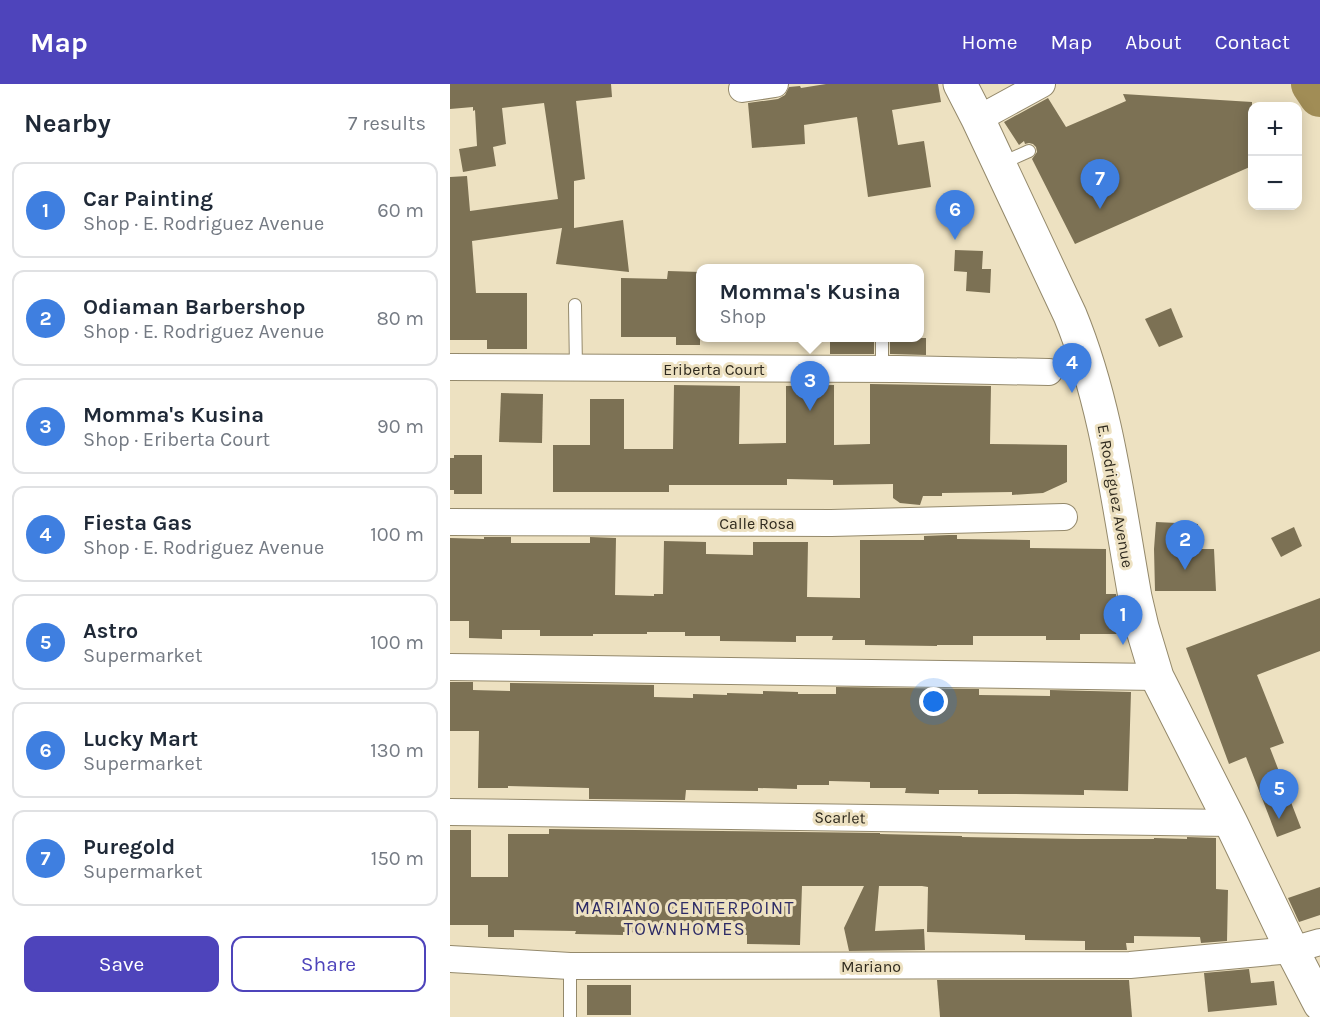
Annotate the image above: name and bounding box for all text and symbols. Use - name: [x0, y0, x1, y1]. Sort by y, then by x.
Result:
- text: Map: [30, 26, 88, 59]
- text: Home: [962, 30, 1018, 54]
- text: Map: [1051, 30, 1092, 54]
- text: About: [1125, 30, 1182, 54]
- text: Contact: [1215, 30, 1290, 54]
- map controls: [1248, 102, 1302, 210]
- button: +: [1248, 102, 1302, 156]
- text: Nearby: [24, 108, 111, 139]
- text: 7 results: [348, 112, 426, 135]
- button: −: [1248, 156, 1302, 210]
- pin: 7: [1080, 160, 1120, 209]
- text: Car Painting: [83, 186, 213, 212]
- pin: 6: [936, 190, 974, 240]
- text: 1: [42, 199, 49, 222]
- text: 60 m: [377, 199, 424, 222]
- text: Shop · E. Rodriguez Avenue: [83, 212, 324, 235]
- popup: [696, 264, 924, 342]
- text: Momma's Kusina: [719, 279, 901, 305]
- text: Odiaman Barbershop: [83, 294, 305, 320]
- text: Shop: [719, 305, 766, 328]
- text: 2: [39, 307, 52, 330]
- text: 80 m: [376, 307, 424, 330]
- text: Shop · E. Rodriguez Avenue: [83, 320, 324, 343]
- pin: 4: [1052, 344, 1092, 393]
- street label: Eriberta Court: [663, 360, 765, 379]
- pin: 3: [790, 362, 830, 411]
- text: Momma's Kusina: [83, 402, 264, 428]
- text: 3: [39, 415, 52, 438]
- text: 90 m: [377, 415, 424, 438]
- street label: E. Rodriguez Avenue: [1094, 423, 1137, 569]
- text: Shop · Eriberta Court: [83, 428, 270, 451]
- text: Fiesta Gas: [83, 510, 192, 536]
- street label: Calle Rosa: [719, 514, 795, 533]
- pin: 2: [1166, 520, 1204, 570]
- text: 4: [40, 523, 51, 546]
- text: 100 m: [370, 523, 424, 546]
- text: Shop · E. Rodriguez Avenue: [83, 536, 324, 559]
- pin: 1: [1104, 596, 1142, 645]
- text: Astro: [83, 618, 138, 644]
- text: 5: [40, 631, 51, 654]
- text: 100 m: [370, 631, 424, 654]
- text: Supermarket: [83, 644, 202, 667]
- your location: [919, 687, 948, 716]
- text: Lucky Mart: [83, 726, 198, 752]
- text: 6: [39, 739, 52, 762]
- text: 130 m: [370, 739, 424, 762]
- text: Supermarket: [83, 752, 202, 775]
- pin: 5: [1260, 770, 1298, 819]
- street label: Scarlet: [814, 808, 866, 827]
- text: Puregold: [83, 834, 175, 860]
- text: 7: [41, 847, 50, 870]
- text: 150 m: [371, 847, 424, 870]
- text: Supermarket: [83, 860, 202, 883]
- district label: MARIANO CENTERPOINT TOWNHOMES: [575, 897, 795, 940]
- button: Save: [24, 936, 219, 992]
- button: Share: [231, 936, 426, 992]
- street label: Mariano: [841, 957, 901, 976]

